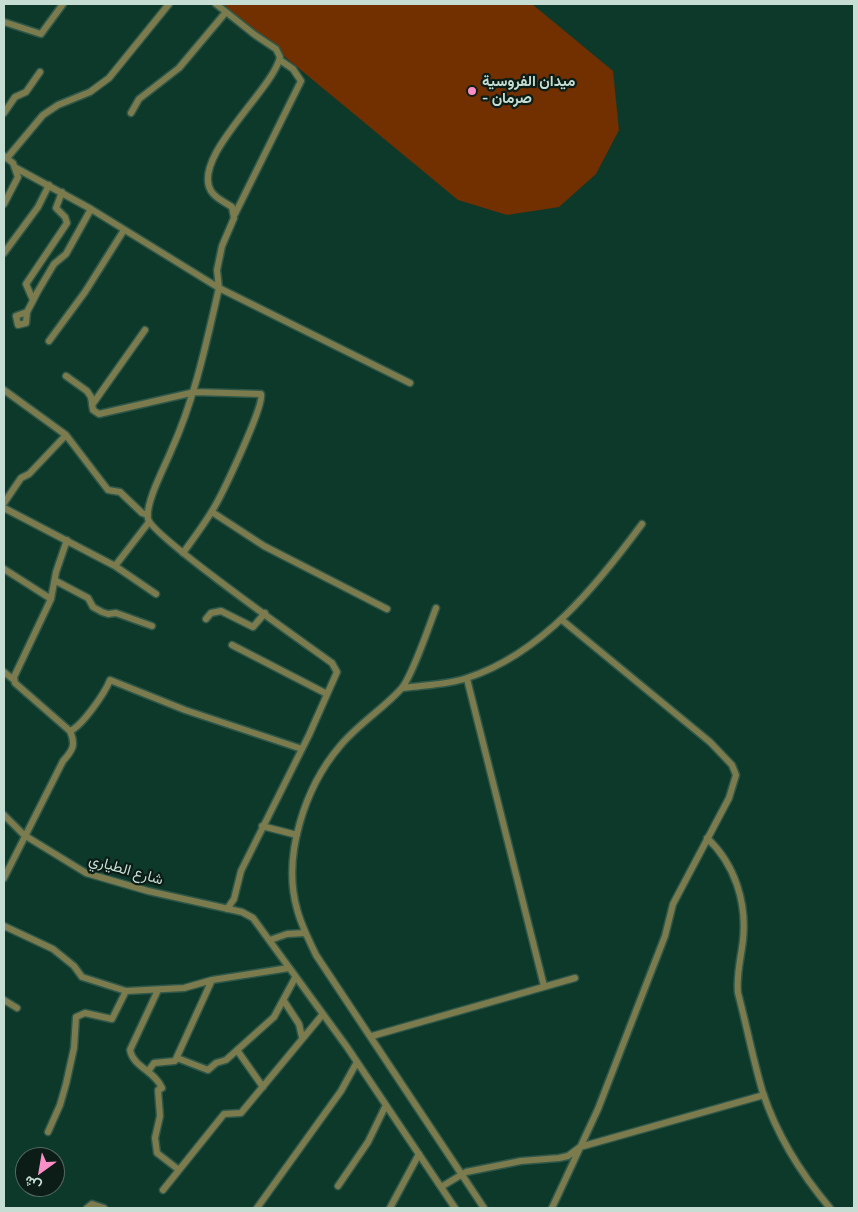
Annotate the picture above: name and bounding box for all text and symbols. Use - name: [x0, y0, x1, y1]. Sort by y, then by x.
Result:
- place label: ميدان الفروسية - صرمان: [482, 73, 575, 108]
- marker: ميدان الفروسية - صرمان: [466, 85, 478, 97]
- street label: شارع الطياري: [87, 851, 165, 889]
- north arrow: [15, 1147, 65, 1197]
- text: ش: [21, 1172, 44, 1196]

